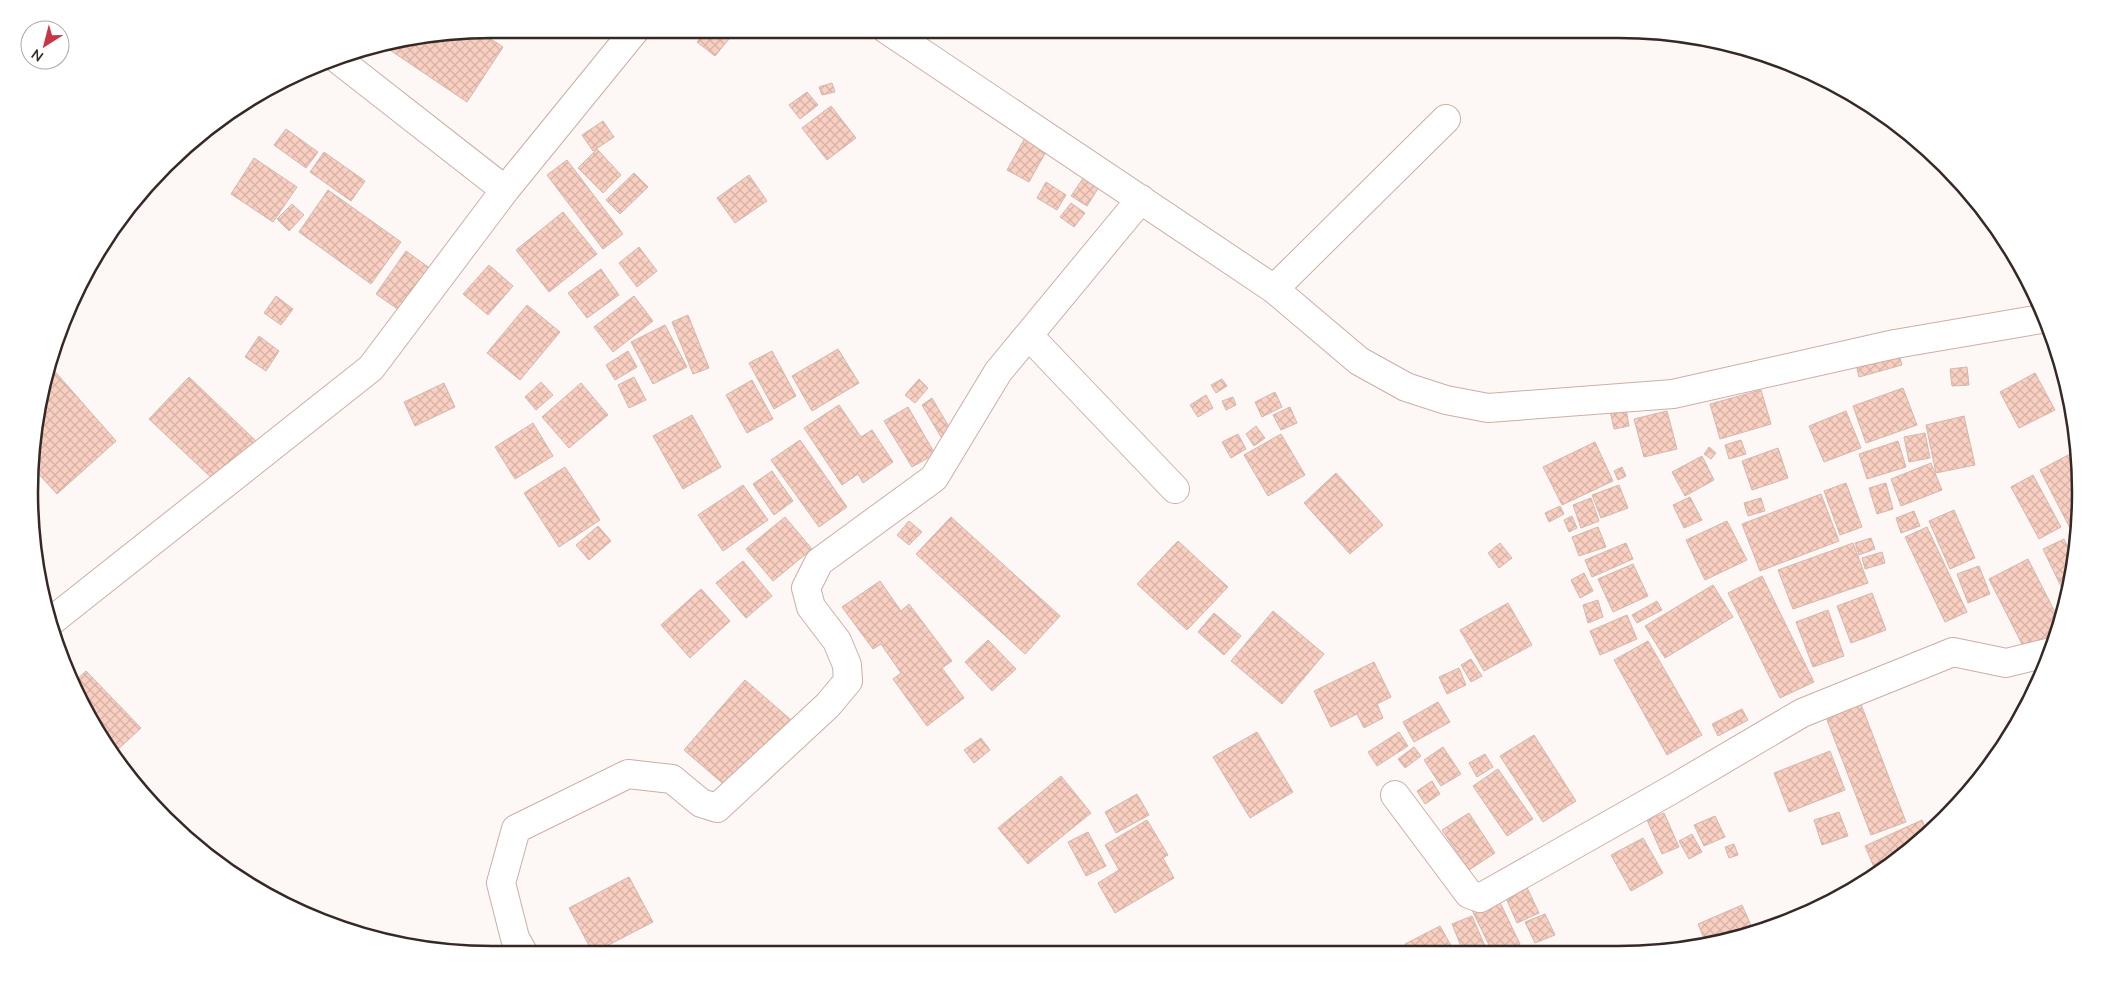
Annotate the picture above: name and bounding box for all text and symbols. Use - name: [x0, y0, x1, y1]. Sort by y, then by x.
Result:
- north arrow: [20, 20, 70, 70]
- text: N: [28, 45, 47, 66]

